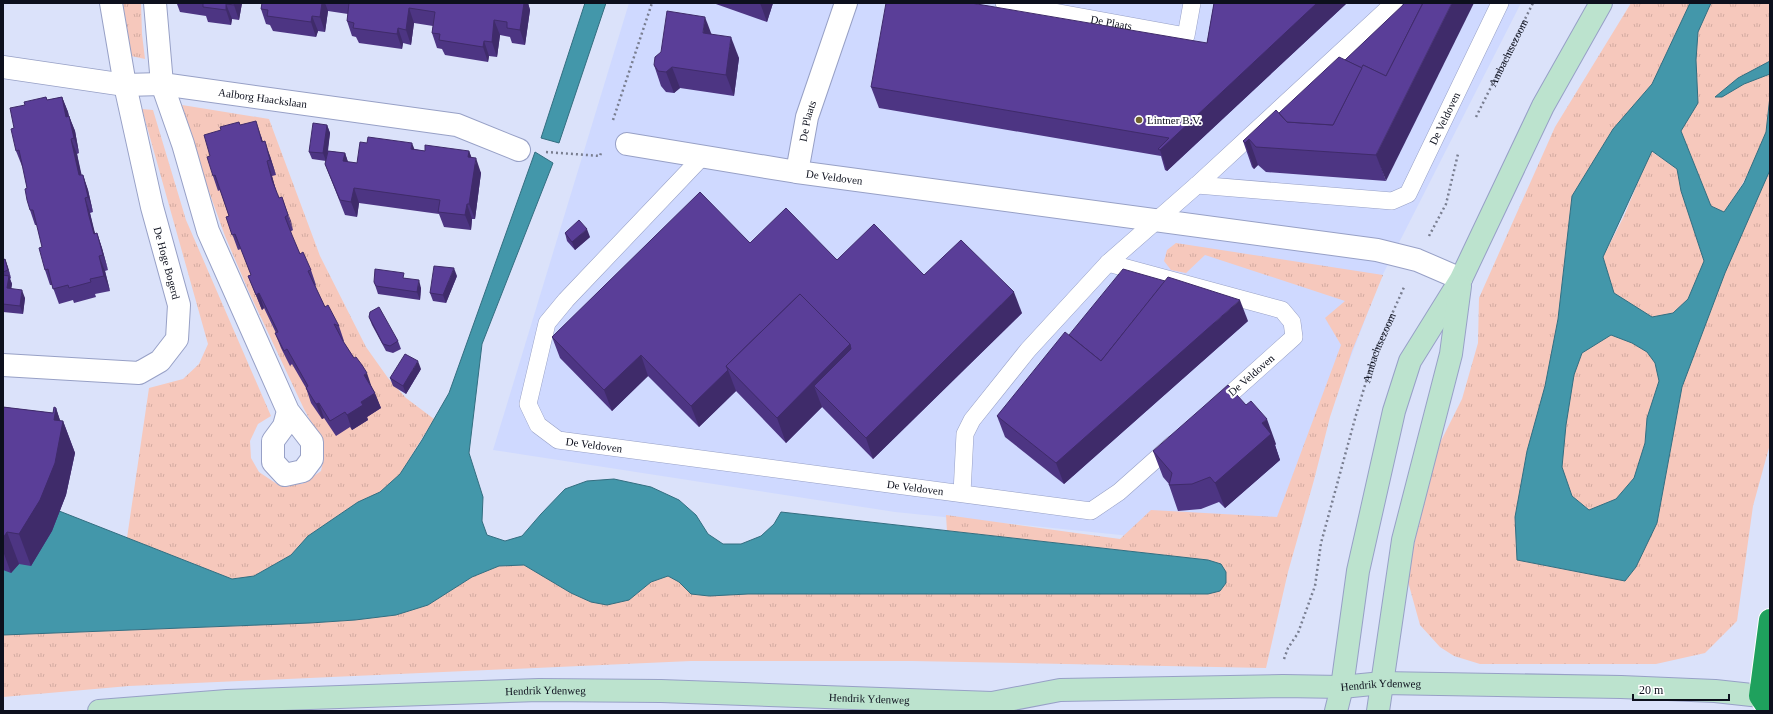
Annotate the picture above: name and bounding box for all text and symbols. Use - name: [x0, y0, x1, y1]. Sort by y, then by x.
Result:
- street label: De Plaats: [1090, 13, 1133, 32]
- street label: Ambachtsezoom: [1486, 16, 1530, 88]
- street label: Aalborg Haackslaan: [218, 86, 308, 110]
- street label: De Veldoven: [1427, 90, 1462, 147]
- street label: De Plaats: [797, 99, 818, 143]
- place label: Lintner B.V.: [1147, 114, 1202, 126]
- marker: Lintner B.V.: [1134, 115, 1144, 125]
- street label: De Veldoven: [805, 167, 864, 187]
- street label: De Hoge Bogerd: [152, 225, 183, 301]
- street label: Ambachtsezoom: [1360, 310, 1398, 384]
- street label: De Veldoven: [1226, 351, 1277, 398]
- street label: De Veldoven: [565, 435, 624, 455]
- street label: De Veldoven: [886, 478, 945, 497]
- scale bar: [1633, 676, 1729, 702]
- street label: Hendrik Ydenweg: [1340, 677, 1422, 693]
- text: 20 m: [1639, 683, 1664, 697]
- street label: Hendrik Ydenweg: [505, 684, 586, 697]
- street label: Hendrik Ydenweg: [829, 691, 910, 706]

